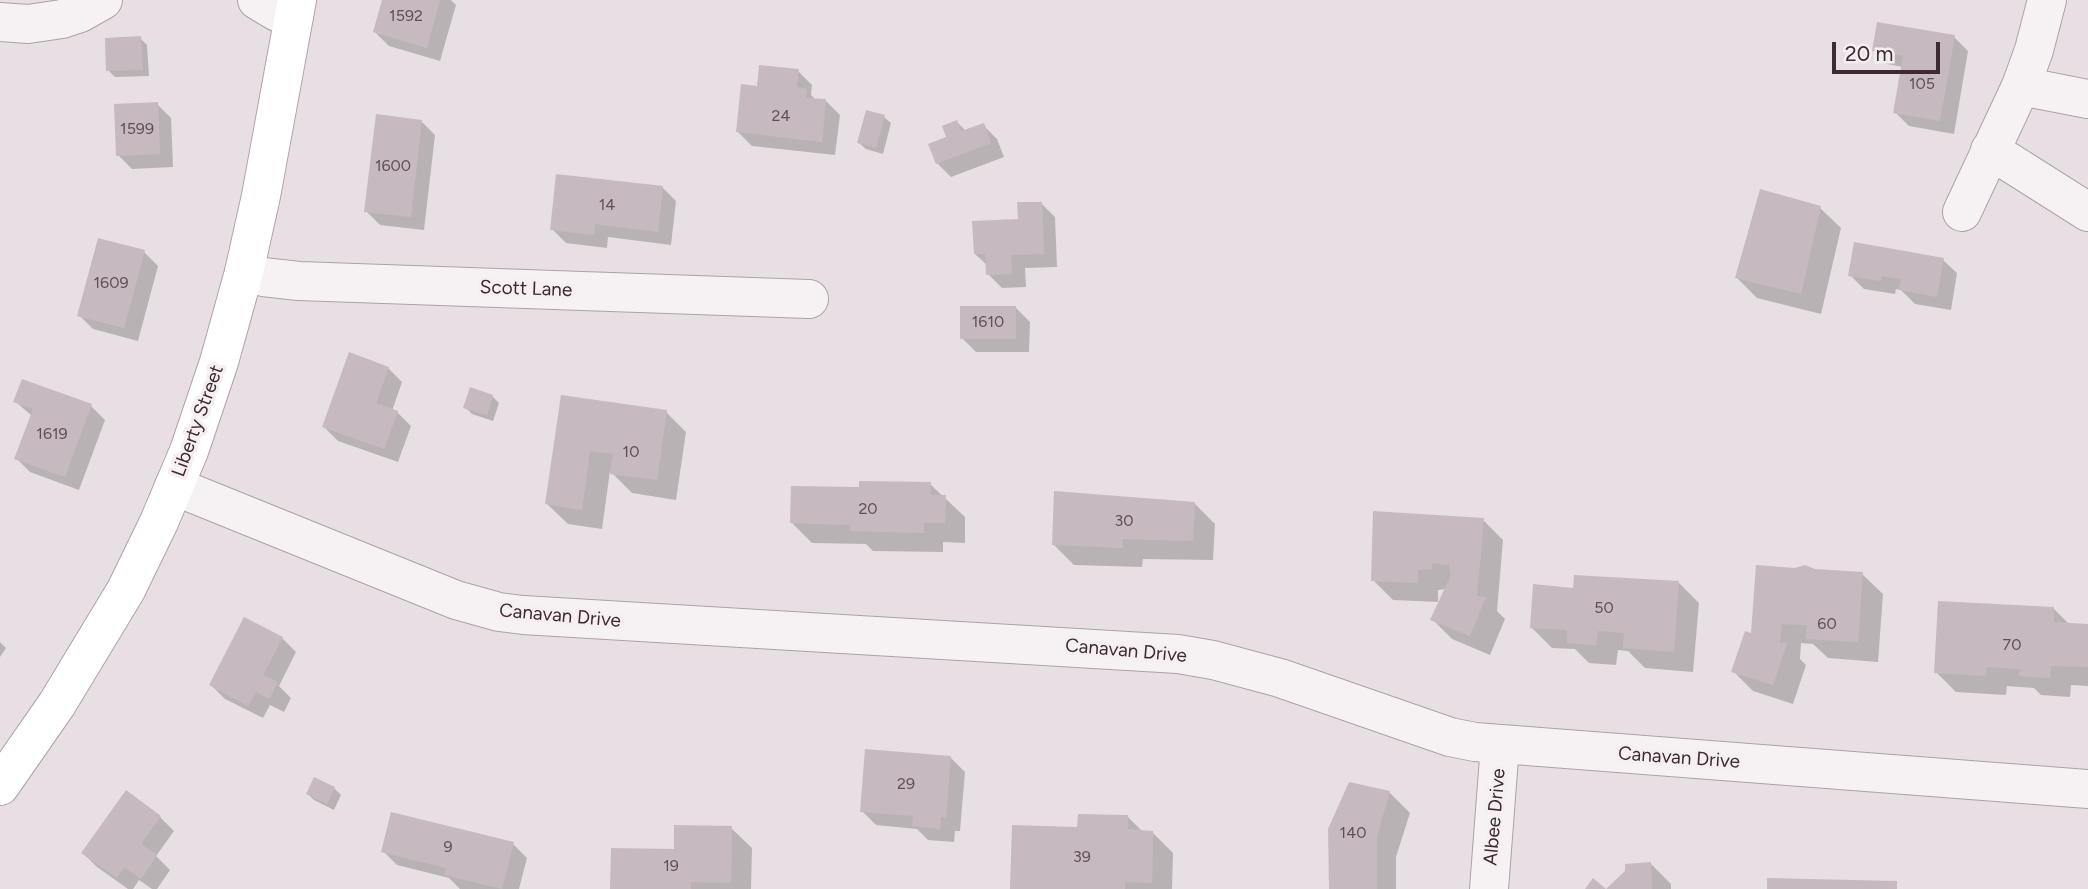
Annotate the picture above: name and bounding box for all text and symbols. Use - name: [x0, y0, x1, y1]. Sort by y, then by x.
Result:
- house number: 1592: [389, 6, 423, 26]
- scale bar: [1836, 28, 1944, 72]
- text: 20 m: [1845, 41, 1893, 66]
- house number: 105: [1909, 74, 1935, 94]
- house number: 24: [772, 106, 790, 126]
- house number: 1599: [120, 119, 154, 139]
- house number: 1600: [375, 156, 411, 176]
- house number: 14: [599, 195, 615, 215]
- house number: 1609: [94, 273, 128, 293]
- street label: Scott Lane: [479, 276, 573, 302]
- house number: 1610: [972, 312, 1004, 332]
- street label: Liberty Street: [167, 362, 229, 480]
- house number: 1619: [36, 424, 68, 444]
- house number: 10: [623, 442, 639, 462]
- house number: 20: [858, 499, 878, 519]
- house number: 30: [1115, 511, 1133, 531]
- house number: 50: [1594, 598, 1614, 618]
- street label: Canavan Drive: [498, 599, 622, 633]
- house number: 60: [1817, 614, 1837, 634]
- street label: Canavan Drive: [1064, 634, 1188, 668]
- house number: 70: [2003, 635, 2021, 655]
- street label: Canavan Drive: [1617, 742, 1741, 774]
- street label: Albee Drive: [1479, 767, 1511, 867]
- house number: 29: [897, 774, 915, 794]
- house number: 140: [1340, 823, 1366, 843]
- house number: 9: [443, 837, 453, 857]
- house number: 39: [1073, 847, 1091, 867]
- house number: 19: [663, 856, 679, 876]

